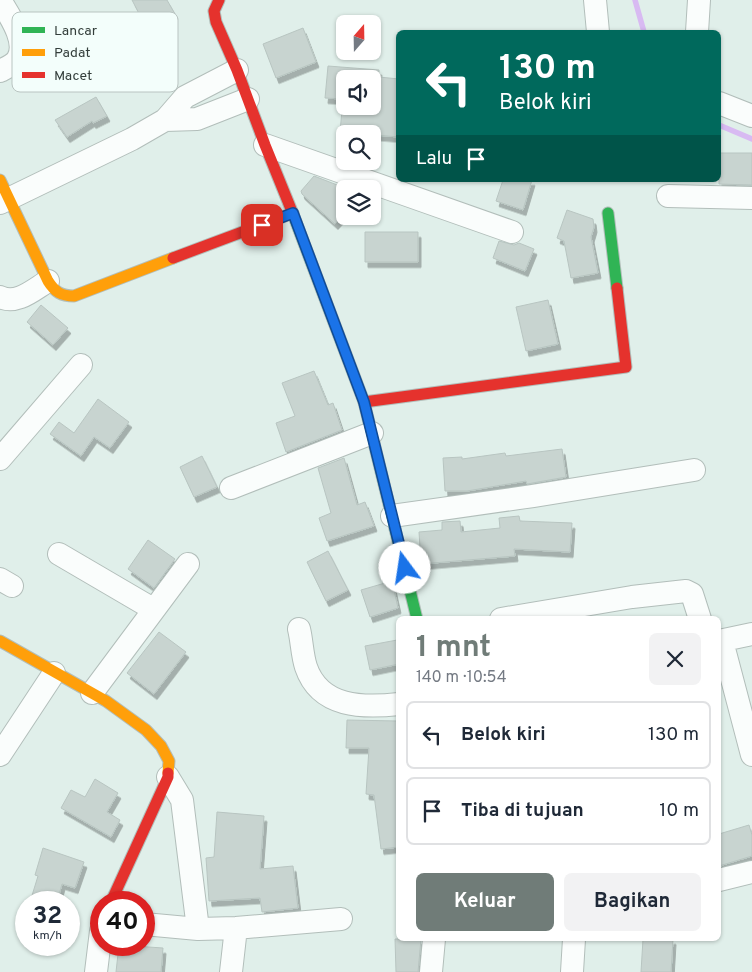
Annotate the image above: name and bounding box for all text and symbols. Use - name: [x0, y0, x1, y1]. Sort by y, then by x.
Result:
- legend: [12, 12, 178, 92]
- north arrow: [336, 15, 381, 60]
- map controls: [336, 15, 381, 225]
- text: Lancar: [54, 23, 98, 40]
- text: Padat: [54, 45, 90, 62]
- text: 130 m: [499, 47, 596, 91]
- icon: left: [416, 50, 481, 115]
- text: Macet: [54, 68, 92, 85]
- button: sound: [336, 70, 381, 115]
- text: Belok kiri: [499, 90, 592, 117]
- button: search: [336, 125, 381, 170]
- icon: arrive: [462, 145, 490, 173]
- text: Lalu: [416, 147, 452, 171]
- button: layers: [336, 180, 381, 225]
- pin: [241, 204, 283, 246]
- icon: arrive: [248, 211, 276, 239]
- position arrow: [378, 541, 430, 593]
- text: 1 mnt: [416, 630, 491, 667]
- button: close: [649, 633, 701, 685]
- text: 140 m · 10:54: [416, 668, 507, 688]
- icon: left: [418, 721, 446, 749]
- text: Belok kiri: [461, 723, 546, 747]
- text: 130 m: [648, 723, 699, 747]
- icon: arrive: [418, 797, 446, 825]
- text: Tiba di tujuan: [461, 799, 584, 823]
- text: 10 m: [659, 799, 699, 823]
- button: Keluar: [416, 873, 554, 931]
- button: Bagikan: [564, 873, 701, 931]
- speed limit sign: 40: [90, 891, 155, 956]
- text: 32: [33, 901, 62, 933]
- text: km/h: [33, 928, 62, 944]

